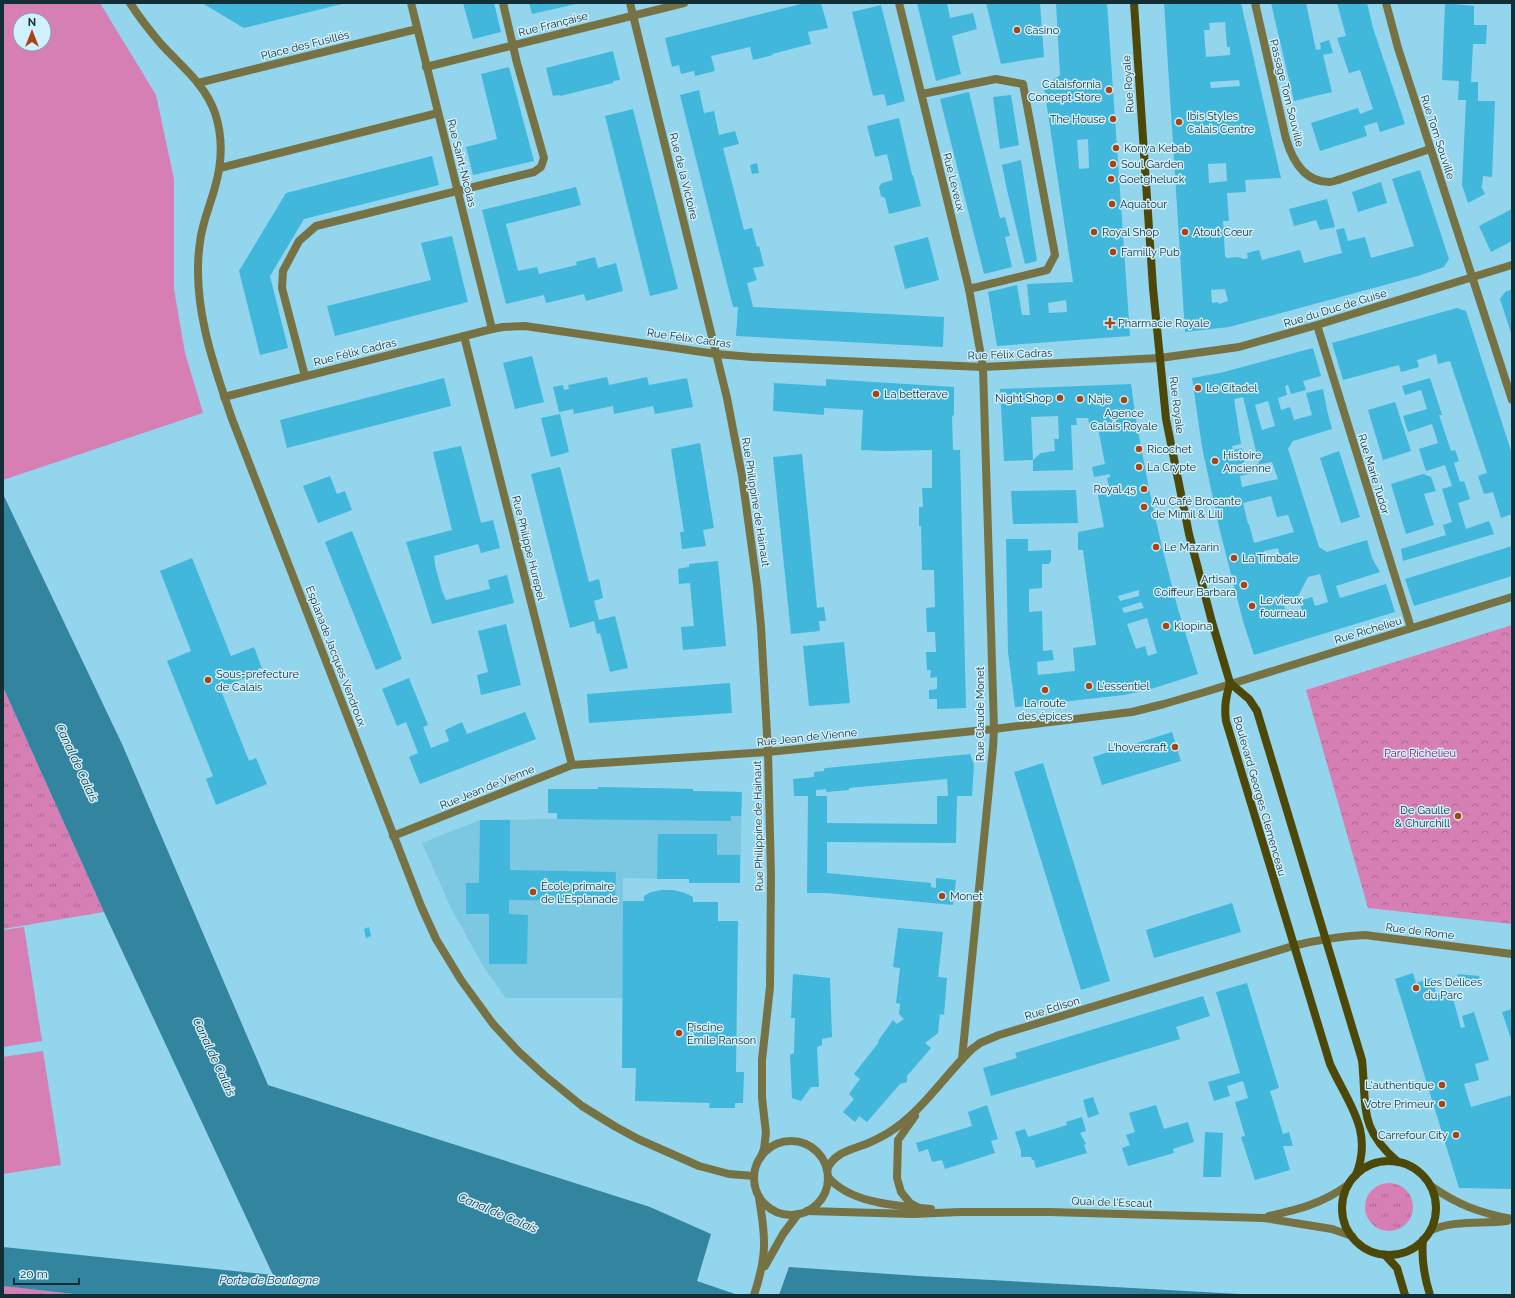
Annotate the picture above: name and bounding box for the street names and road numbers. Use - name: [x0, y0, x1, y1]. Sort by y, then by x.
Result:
- street label: Rue Française: [517, 9, 590, 39]
- street label: Place des Fusillés: [260, 28, 351, 63]
- street label: Passage Tom Souville: [1267, 38, 1306, 149]
- street label: Rue Royale: [1120, 54, 1137, 113]
- street label: Rue Tom Souville: [1418, 93, 1457, 182]
- street label: Rue Saint-Nicolas: [444, 118, 479, 209]
- street label: Rue de la Victoire: [666, 131, 701, 221]
- street label: Rue Leveux: [940, 152, 967, 213]
- street label: Rue du Duc de Guise: [1282, 286, 1389, 330]
- street label: Rue Félix Cadras: [646, 326, 732, 351]
- street label: Rue Félix Cadras: [312, 336, 398, 369]
- street label: Rue Félix Cadras: [967, 347, 1053, 362]
- street label: Rue Royale: [1167, 376, 1187, 435]
- street label: Rue Marie Tudor: [1355, 432, 1392, 516]
- street label: Rue Philippine de Hainaut: [739, 436, 772, 568]
- street label: Rue Philippe Hurepel: [509, 494, 548, 602]
- street label: Esplanade Jacques Vendroux: [303, 584, 369, 729]
- street label: Rue Richelieu: [1333, 614, 1403, 647]
- street label: Rue Claude Monet: [974, 666, 987, 761]
- street label: Boulevard Georges Clemenceau: [1230, 715, 1289, 878]
- street label: Rue Jean de Vienne: [756, 726, 858, 749]
- street label: Rue Philippine de Hainaut: [751, 760, 766, 891]
- street label: Rue Jean de Vienne: [438, 762, 537, 812]
- street label: Rue de Rome: [1385, 921, 1456, 942]
- street label: Rue Edison: [1023, 994, 1081, 1023]
- street label: Quai de l'Escaut: [1071, 1195, 1153, 1210]

